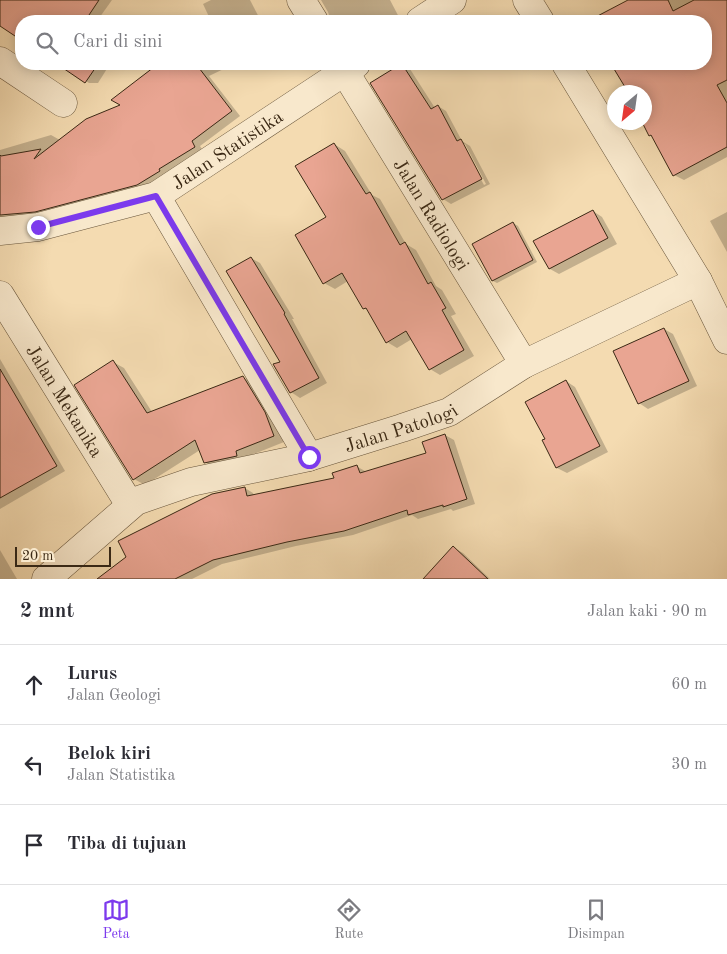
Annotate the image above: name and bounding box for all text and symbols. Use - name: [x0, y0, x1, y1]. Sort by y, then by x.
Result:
- search box: [15, 15, 712, 70]
- icon: search: [33, 29, 61, 57]
- text: Cari di sini: [73, 33, 163, 52]
- north arrow: [607, 85, 652, 130]
- street label: Jalan Statistika: [169, 108, 288, 195]
- street label: Jalan Radiologi: [389, 156, 471, 275]
- route end: [27, 216, 50, 239]
- street label: Jalan Mekanika: [21, 342, 105, 462]
- street label: Jalan Patologi: [343, 402, 462, 457]
- route start: [298, 446, 321, 469]
- scale bar: [15, 544, 111, 567]
- text: 20 m: [22, 549, 53, 563]
- text: 2 mnt: [20, 601, 74, 622]
- text: Jalan kaki · 90 m: [587, 604, 707, 620]
- text: Lurus: [67, 665, 117, 684]
- icon: ahead: [20, 671, 48, 699]
- text: 60 m: [671, 677, 707, 693]
- text: Jalan Geologi: [67, 688, 161, 704]
- text: Belok kiri: [67, 745, 151, 764]
- icon: left: [20, 751, 48, 779]
- text: 30 m: [671, 757, 707, 773]
- text: Jalan Statistika: [67, 768, 175, 784]
- icon: arrive: [20, 831, 48, 859]
- text: Tiba di tujuan: [67, 835, 187, 854]
- tab: Peta: [102, 896, 130, 943]
- tab: Rute: [334, 896, 363, 943]
- tab: Disimpan: [567, 896, 625, 943]

